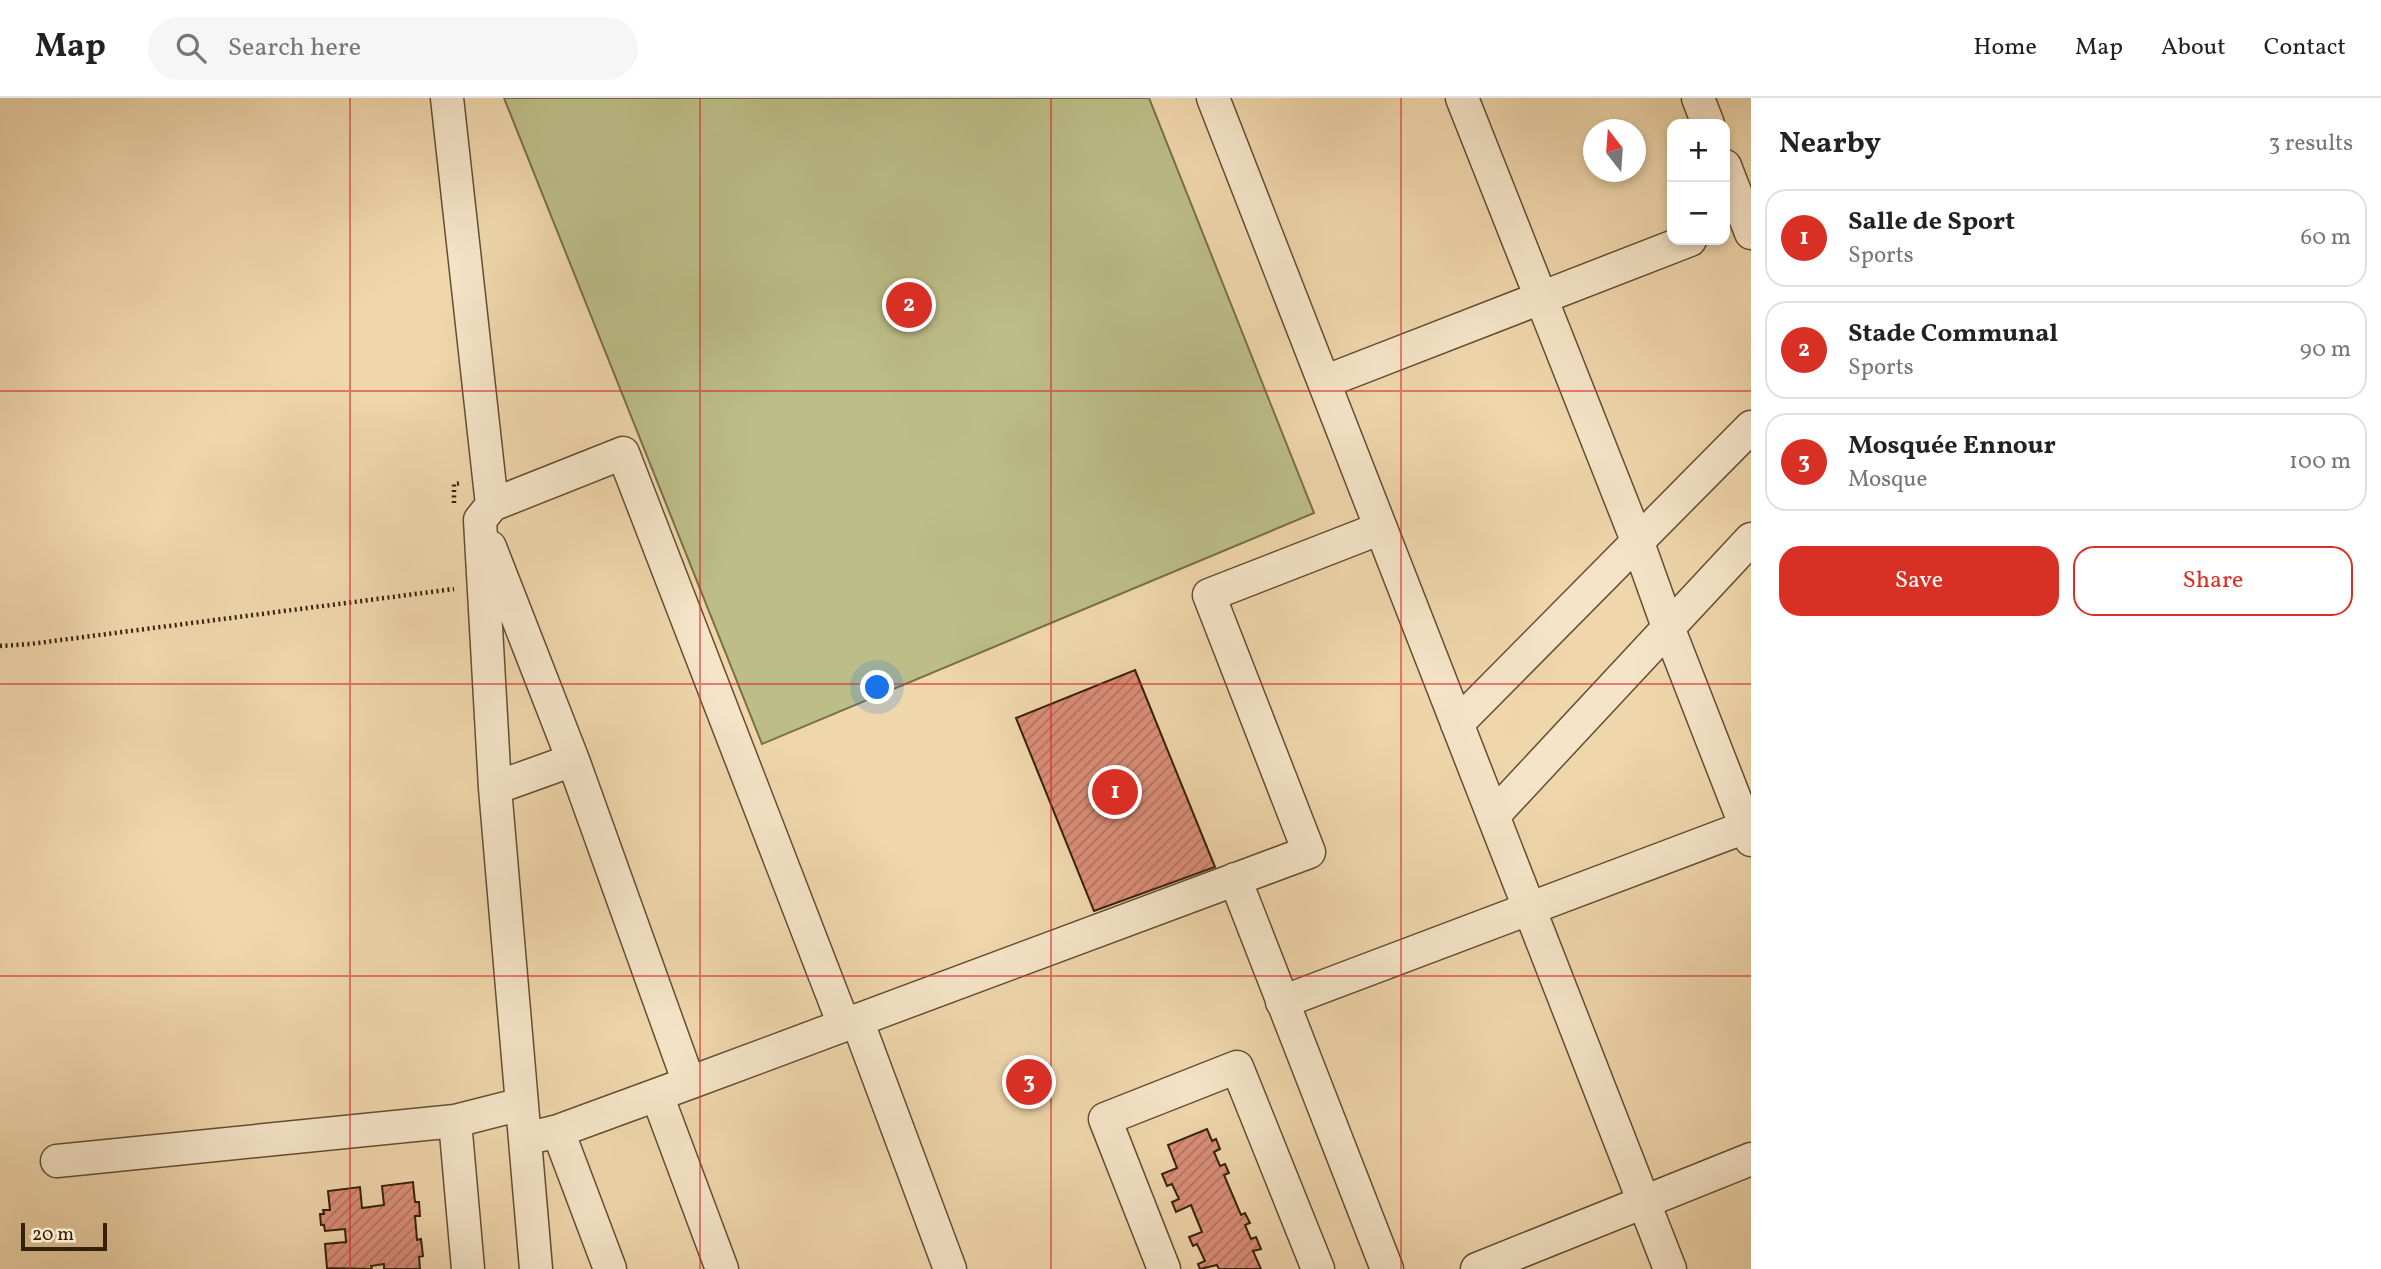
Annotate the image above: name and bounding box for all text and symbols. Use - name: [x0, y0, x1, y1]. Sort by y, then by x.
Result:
- search box: [148, 17, 638, 80]
- text: Map: [35, 25, 106, 71]
- icon: search: [172, 29, 210, 67]
- text: Search here: [228, 30, 361, 66]
- text: Home: [1973, 31, 2037, 65]
- text: Map: [2075, 31, 2123, 65]
- text: About: [2161, 31, 2226, 65]
- text: Contact: [2264, 31, 2346, 65]
- north arrow: [1583, 119, 1646, 182]
- map controls: [1667, 119, 1730, 245]
- button: +: [1667, 119, 1730, 182]
- text: Nearby: [1779, 123, 1881, 165]
- text: 3 results: [2268, 128, 2353, 160]
- button: −: [1667, 182, 1730, 245]
- text: Salle de Sport: [1848, 204, 2015, 240]
- text: 1: [1799, 222, 1809, 254]
- text: 60 m: [2301, 222, 2351, 254]
- text: Sports: [1848, 240, 1914, 272]
- pin: 2: [886, 279, 932, 331]
- text: Stade Communal: [1848, 316, 2058, 352]
- text: 2: [1798, 334, 1810, 366]
- text: 90 m: [2300, 334, 2351, 366]
- text: Sports: [1848, 352, 1914, 384]
- text: Mosquée Ennour: [1848, 428, 2056, 464]
- text: 3: [1798, 446, 1810, 478]
- text: 100 m: [2289, 446, 2351, 478]
- text: Mosque: [1848, 464, 1927, 496]
- button: Save: [1779, 546, 2059, 616]
- button: Share: [2073, 546, 2353, 616]
- your location: [860, 670, 894, 704]
- pin: 1: [1092, 766, 1138, 818]
- pin: 3: [1006, 1056, 1052, 1108]
- scale bar: [21, 1220, 107, 1252]
- text: 20 m: [32, 1222, 74, 1248]

